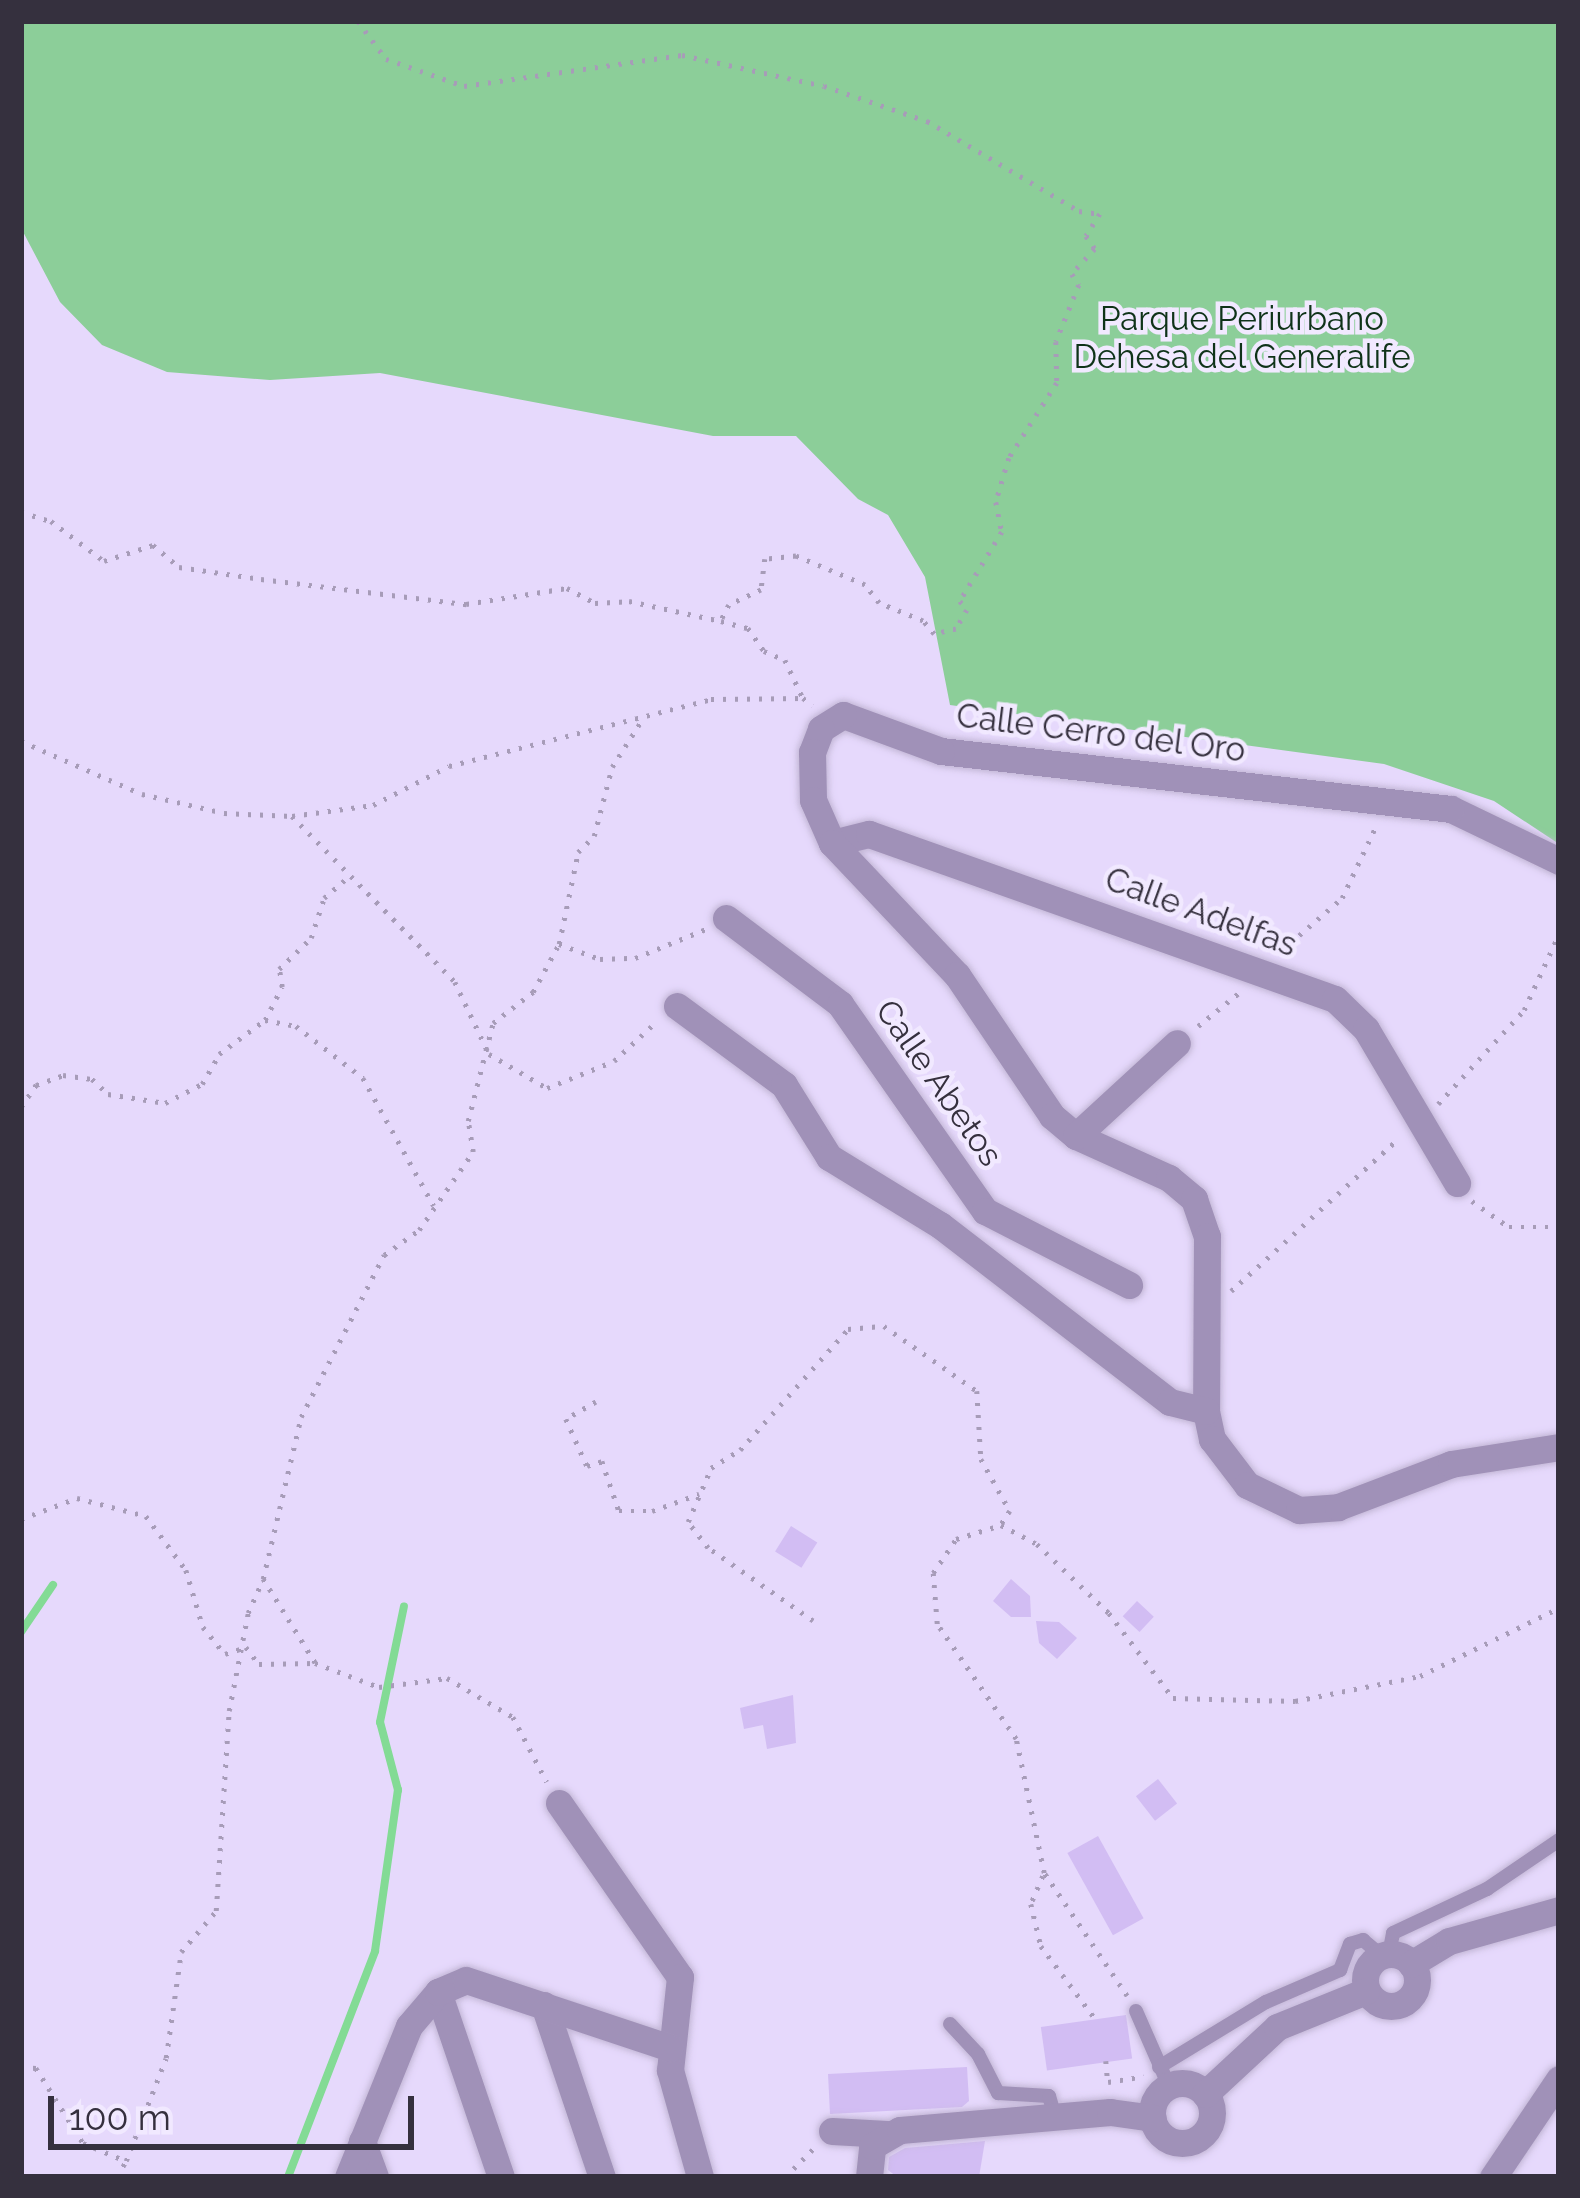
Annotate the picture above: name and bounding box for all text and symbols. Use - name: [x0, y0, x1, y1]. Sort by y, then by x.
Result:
- park label: Parque Periurbano Dehesa del Generalife: [1073, 299, 1411, 377]
- street label: Calle Cerro del Oro: [954, 696, 1248, 770]
- street label: Calle Adelfas: [1099, 859, 1303, 965]
- street label: Calle Abetos: [867, 992, 1011, 1174]
- scale bar: [54, 2072, 420, 2146]
- text: 100 m: [69, 2096, 171, 2138]

